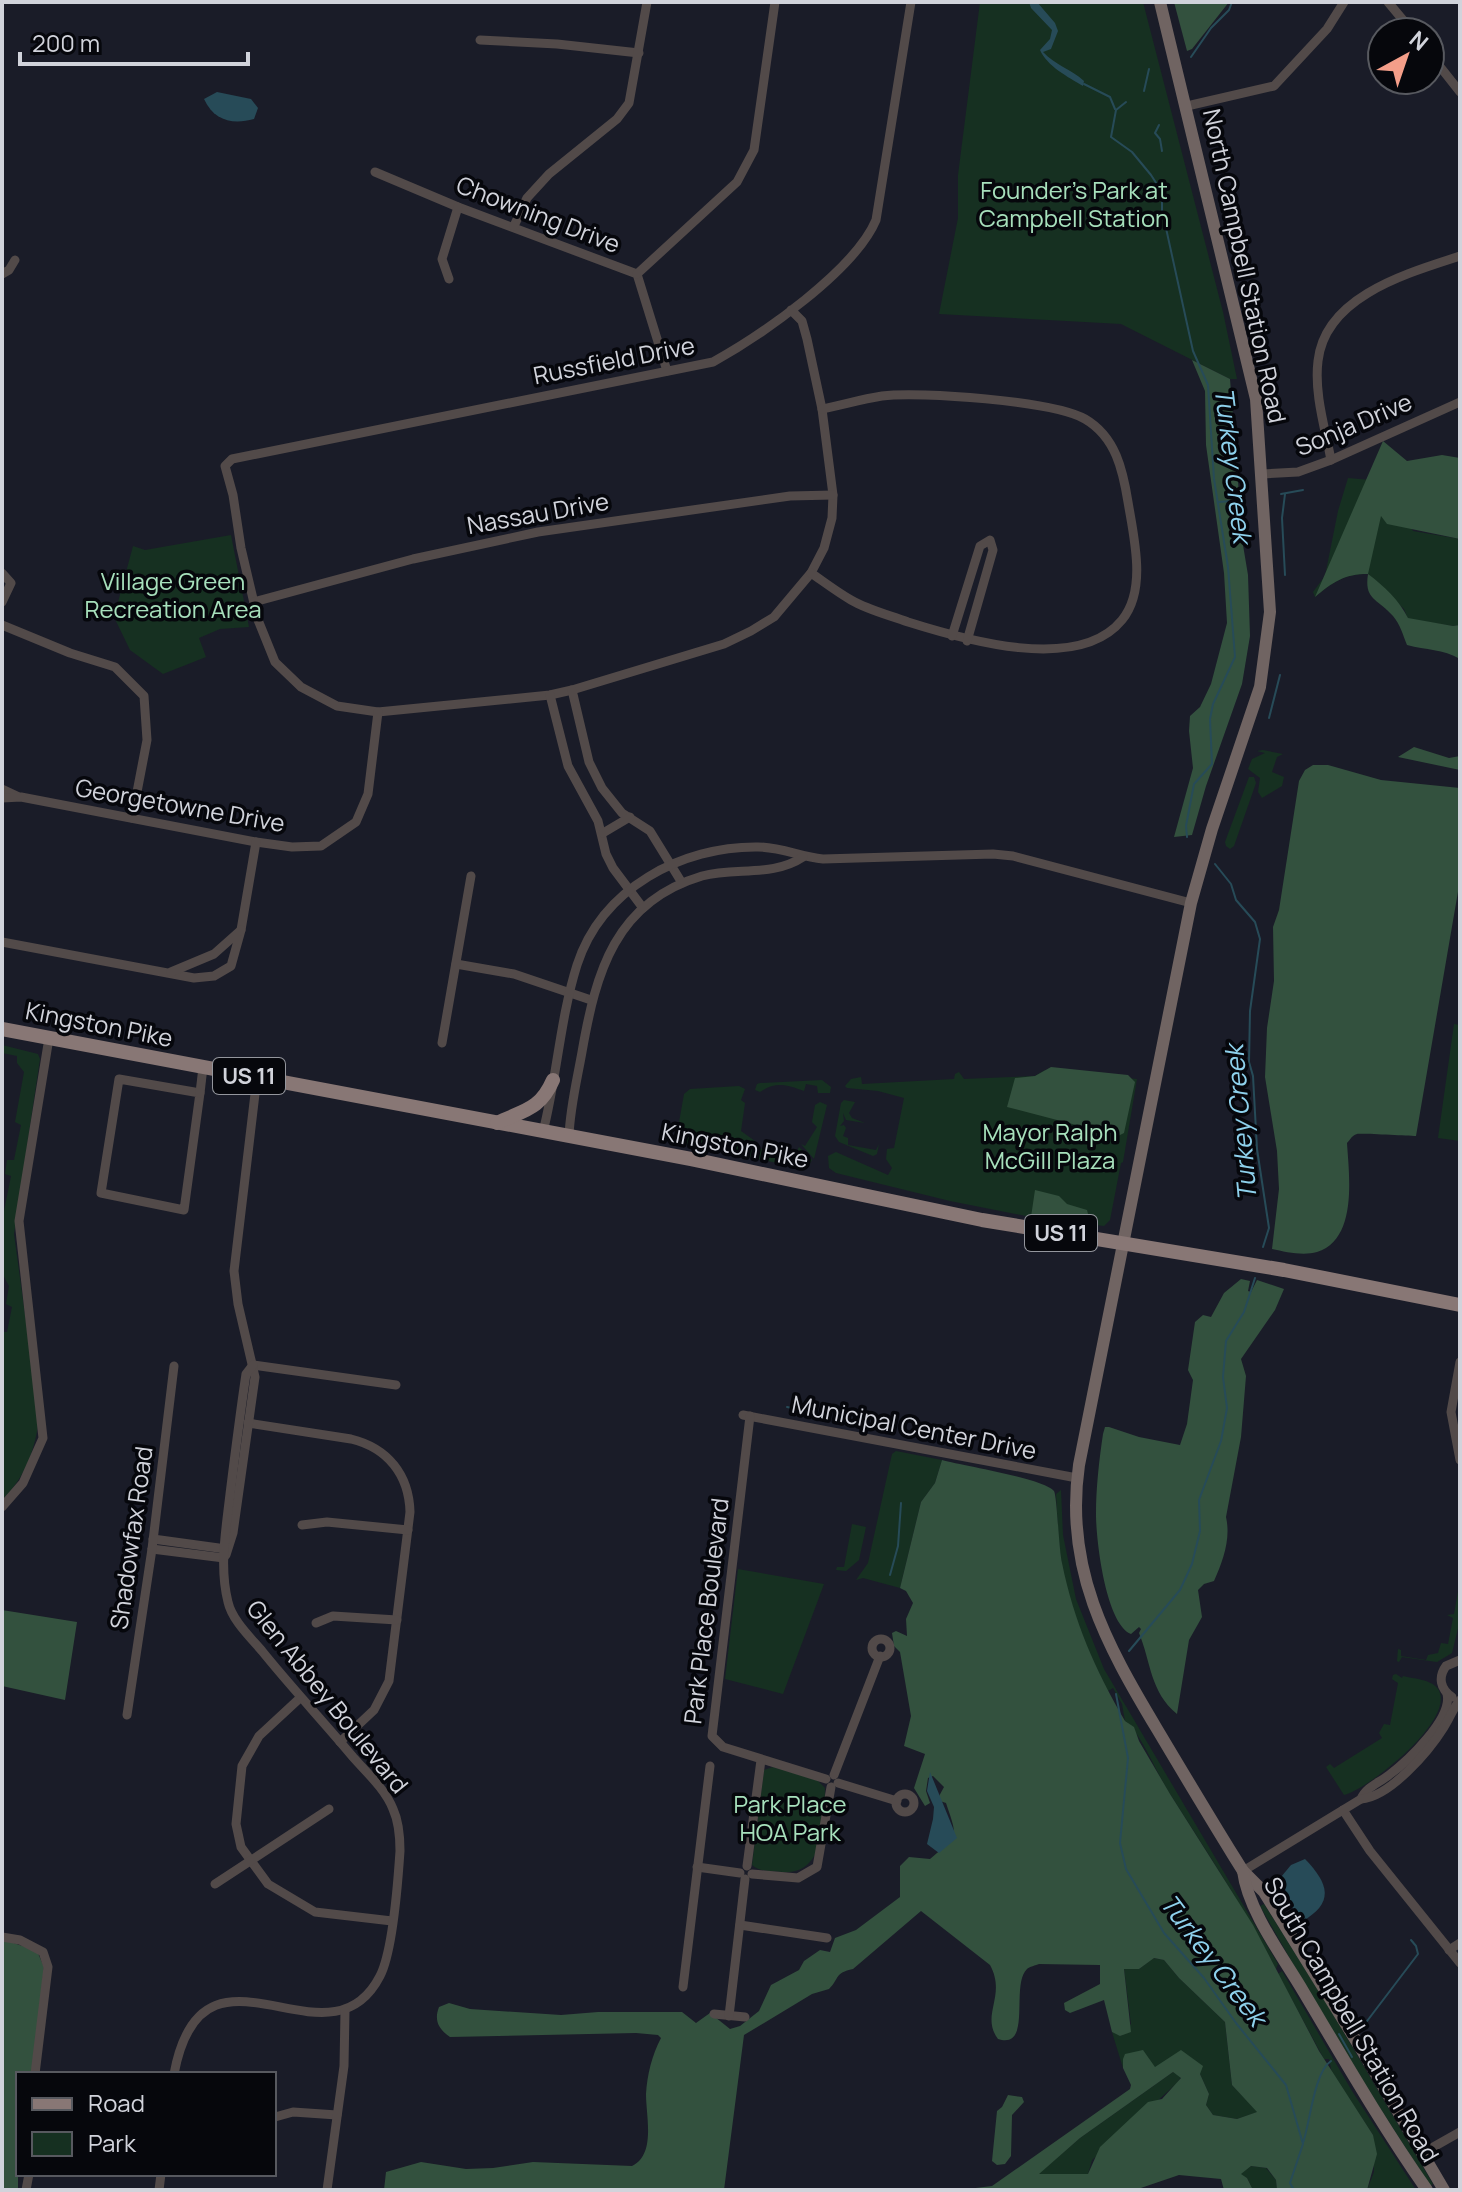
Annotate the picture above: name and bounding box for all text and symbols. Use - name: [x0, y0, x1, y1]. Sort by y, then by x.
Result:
- scale bar: [20, 16, 248, 66]
- north arrow: [1366, 16, 1446, 96]
- text: N: [1403, 24, 1435, 57]
- text: 200 m: [32, 26, 100, 59]
- street label: North Campbell Station Road: [1196, 106, 1295, 426]
- street label: Chowning Drive: [452, 167, 625, 260]
- park label: Founder's Park at Campbell Station: [979, 173, 1169, 234]
- street label: Russfield Drive: [530, 328, 697, 391]
- street label: Sonja Drive: [1290, 384, 1417, 463]
- water label: Turkey Creek: [1207, 385, 1262, 549]
- street label: Nassau Drive: [464, 484, 611, 541]
- park label: Village Green Recreation Area: [84, 564, 262, 625]
- street label: Georgetowne Drive: [73, 770, 287, 839]
- street label: Kingston Pike: [23, 993, 176, 1054]
- water label: Turkey Creek: [1215, 1039, 1265, 1203]
- road number: US 11: [213, 1058, 285, 1094]
- street label: Kingston Pike: [659, 1114, 812, 1175]
- park label: Mayor Ralph McGill Plaza: [982, 1115, 1118, 1176]
- road number: US 11: [1025, 1215, 1097, 1251]
- street label: Municipal Center Drive: [789, 1387, 1039, 1466]
- street label: Shadowfax Road: [101, 1444, 160, 1631]
- street label: Park Place Boulevard: [675, 1496, 736, 1726]
- street label: Glen Abbey Boulevard: [240, 1592, 416, 1800]
- park label: Park Place HOA Park: [733, 1787, 847, 1848]
- street label: South Campbell Station Road: [1257, 1871, 1448, 2168]
- water label: Turkey Creek: [1152, 1886, 1278, 2036]
- legend: [16, 2072, 276, 2176]
- text: Road: [88, 2086, 145, 2119]
- text: Park: [88, 2126, 137, 2159]

